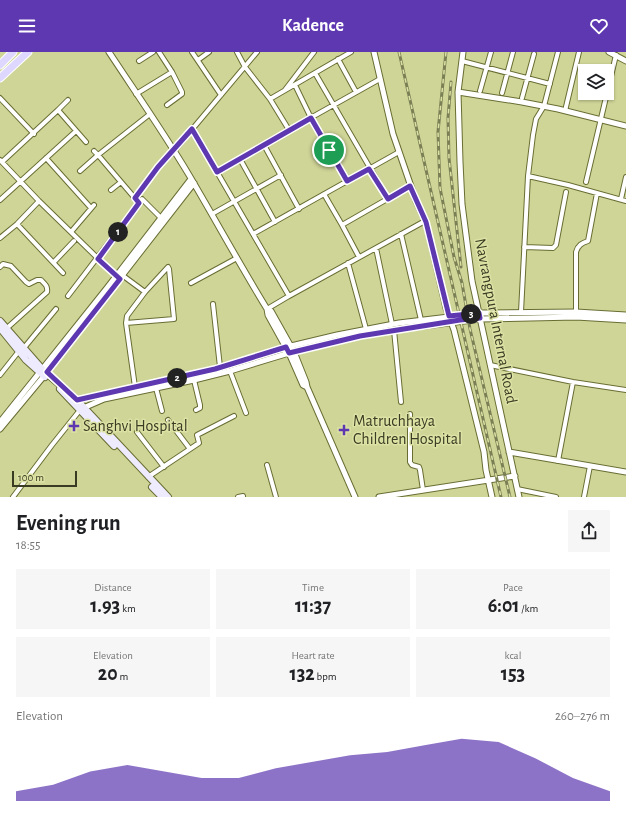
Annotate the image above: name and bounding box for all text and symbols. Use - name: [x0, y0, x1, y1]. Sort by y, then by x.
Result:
- icon: menu: [16, 15, 38, 37]
- icon: heart: [588, 15, 610, 37]
- text: Kadence: [282, 17, 344, 35]
- map controls: [578, 64, 614, 100]
- button: layers: [578, 64, 614, 100]
- pin: [312, 133, 346, 167]
- icon: arrive: [318, 139, 340, 161]
- pin: 1: [108, 222, 128, 242]
- text: 1: [116, 226, 120, 237]
- street label: Navrangpura Internal Road: [472, 237, 520, 405]
- pin: 3: [461, 304, 481, 324]
- text: 3: [469, 308, 473, 319]
- pin: 2: [167, 368, 187, 388]
- text: 2: [174, 372, 180, 383]
- place label: Matruchhaya Children Hospital: [353, 413, 462, 447]
- place label: Sanghvi Hospital: [83, 418, 188, 434]
- marker: Sanghvi Hospital: [68, 420, 80, 432]
- marker: Matruchhaya Children Hospital: [338, 424, 350, 436]
- scale bar: [12, 469, 77, 488]
- text: 100 m: [18, 472, 44, 483]
- button: share: [568, 510, 610, 552]
- text: Evening run: [16, 512, 121, 534]
- text: 18:55: [16, 539, 40, 552]
- text: Distance: [94, 582, 132, 593]
- text: Time: [302, 582, 324, 593]
- text: Pace: [503, 582, 523, 593]
- text: 1.93: [90, 596, 120, 616]
- text: 11:37: [295, 596, 331, 616]
- text: 6:01: [488, 596, 520, 616]
- text: km: [120, 603, 136, 614]
- text: /km: [520, 603, 538, 614]
- text: Elevation: [93, 650, 133, 661]
- text: Heart rate: [291, 650, 335, 661]
- text: kcal: [505, 650, 521, 661]
- text: 20: [98, 664, 118, 684]
- text: 132: [289, 664, 315, 684]
- text: 153: [501, 664, 525, 684]
- text: m: [118, 671, 128, 682]
- text: bpm: [315, 671, 337, 682]
- text: Elevation: [16, 710, 63, 723]
- text: 260–276 m: [555, 710, 610, 723]

